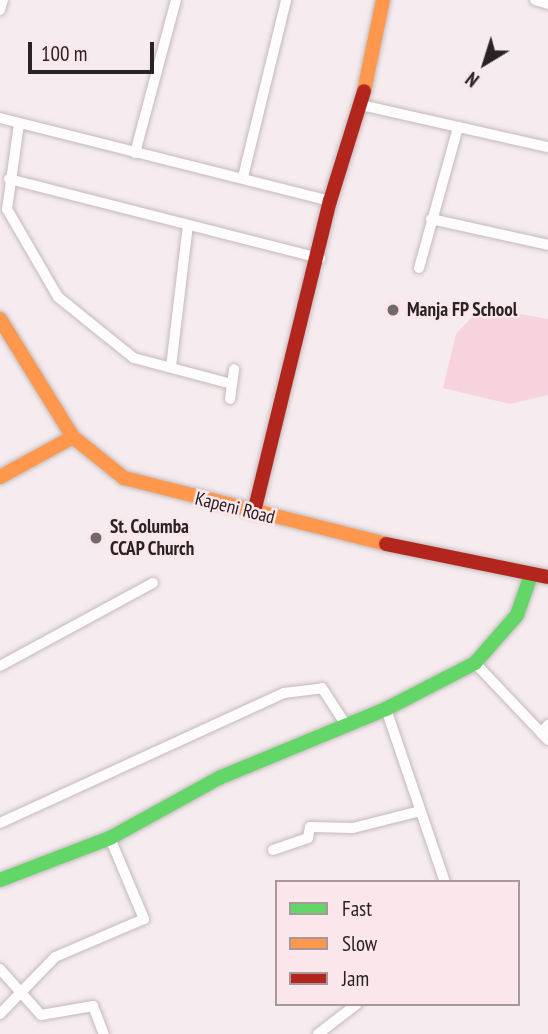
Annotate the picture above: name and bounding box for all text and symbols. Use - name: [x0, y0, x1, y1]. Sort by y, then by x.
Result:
- scale bar: [32, 28, 158, 72]
- north arrow: [450, 28, 520, 98]
- text: 100 m: [41, 40, 87, 67]
- text: N: [461, 67, 484, 92]
- place label: Manja FP School: [407, 299, 518, 321]
- marker: Manja FP School: [385, 302, 401, 318]
- street label: Kapeni Road: [193, 487, 277, 529]
- place label: St. Columba CCAP Church: [110, 516, 195, 560]
- marker: St. Columba CCAP Church: [88, 530, 104, 546]
- legend: [275, 880, 520, 1006]
- text: Fast: [342, 895, 372, 922]
- text: Slow: [342, 930, 377, 957]
- text: Jam: [342, 965, 369, 992]

